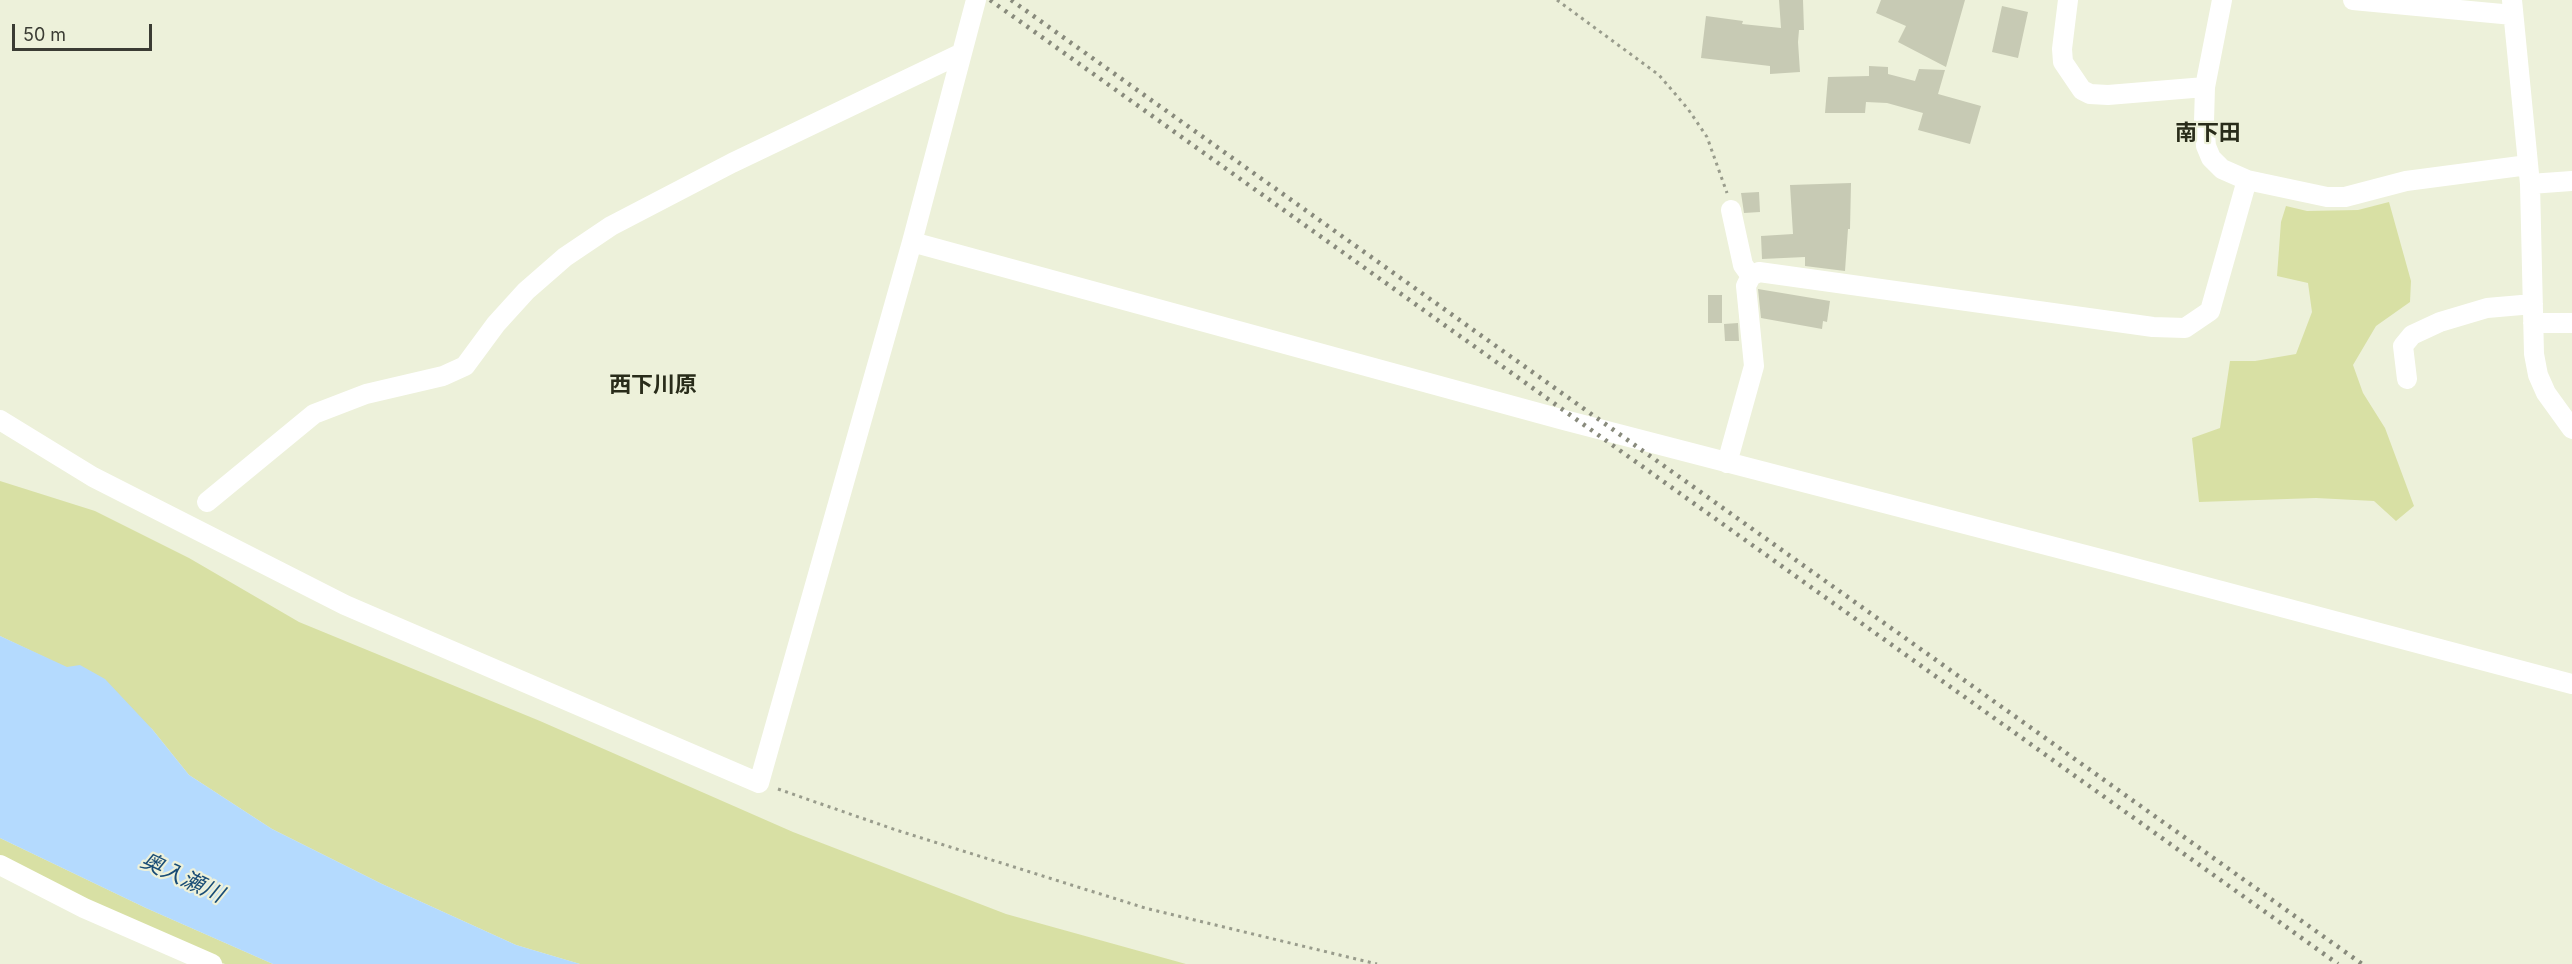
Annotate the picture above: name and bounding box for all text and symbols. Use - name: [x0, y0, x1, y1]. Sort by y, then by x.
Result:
- scale bar: [15, 12, 154, 50]
- text: 50 m: [23, 24, 66, 45]
- district label: 南下田: [2175, 120, 2241, 146]
- district label: 西下川原: [609, 372, 697, 398]
- water label: 奥入瀬川: [137, 847, 227, 909]

